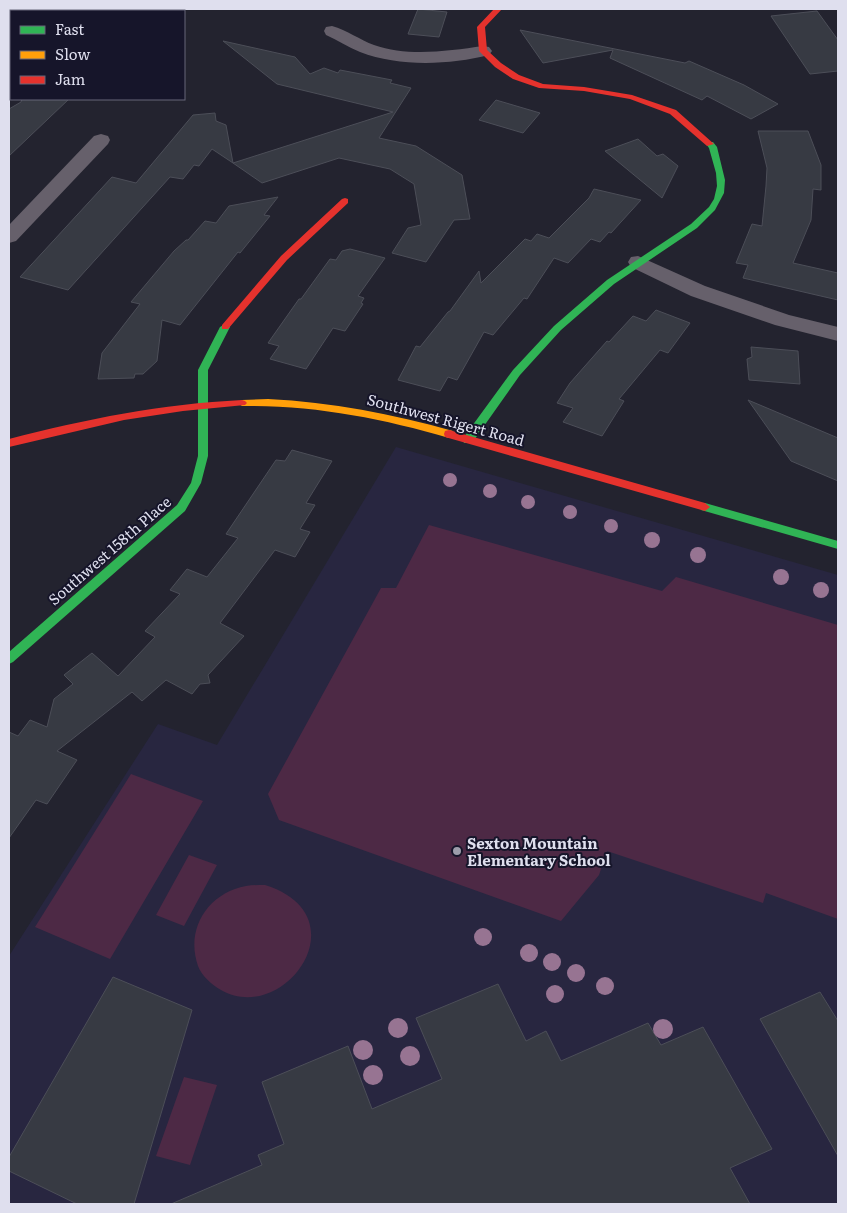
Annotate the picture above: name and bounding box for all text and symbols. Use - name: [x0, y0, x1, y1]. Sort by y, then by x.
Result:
- legend: [10, 10, 185, 100]
- text: Fast: [55, 17, 84, 40]
- text: Slow: [55, 42, 90, 65]
- text: Jam: [55, 67, 86, 90]
- street label: Southwest Rigert Road: [365, 387, 527, 451]
- street label: Southwest 158th Place: [42, 490, 176, 610]
- place label: Sexton Mountain Elementary School: [467, 831, 611, 871]
- marker: Sexton Mountain Elementary School: [451, 845, 463, 857]

